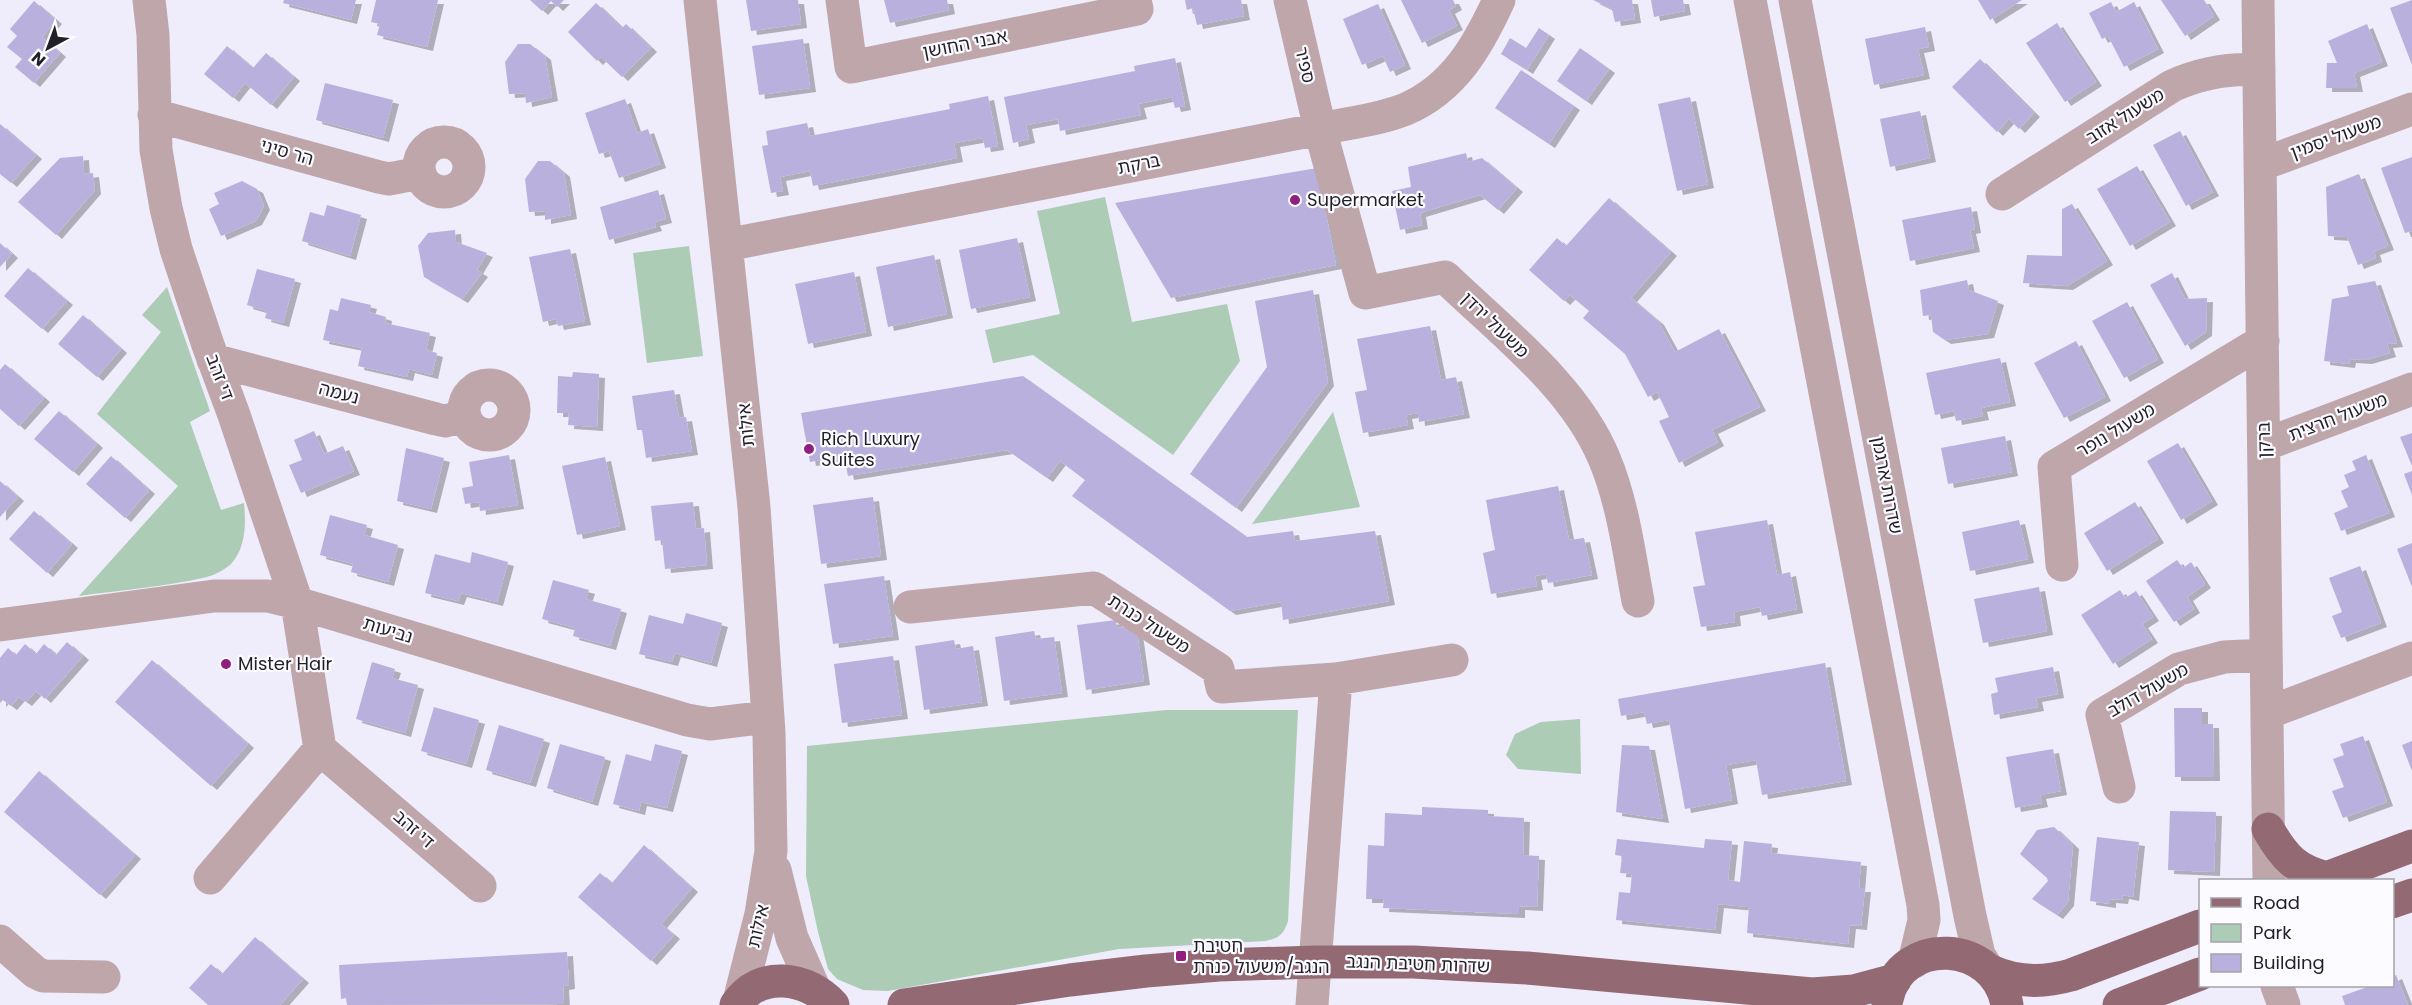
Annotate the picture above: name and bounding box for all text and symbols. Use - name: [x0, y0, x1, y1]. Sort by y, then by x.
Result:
- north arrow: [18, 18, 78, 78]
- street label: אבני החושן: [920, 23, 1010, 64]
- street label: ספיר: [1289, 44, 1322, 85]
- text: N: [26, 46, 51, 72]
- street label: משעול אזוב: [2081, 82, 2169, 150]
- street label: משעול יסמין: [2287, 108, 2385, 165]
- street label: הר סיני: [258, 132, 317, 171]
- street label: ברקת: [1115, 147, 1162, 180]
- place label: Supermarket: [1307, 187, 1424, 212]
- marker: Supermarket: [1288, 193, 1302, 207]
- street label: משעול ירדן: [1456, 286, 1535, 363]
- street label: די זהב: [200, 350, 241, 404]
- street label: נעמה: [316, 375, 362, 410]
- street label: משעול חרצית: [2285, 386, 2391, 447]
- street label: משעול נופר: [2072, 396, 2160, 463]
- street label: אילות: [731, 402, 760, 448]
- street label: ברקן: [2251, 422, 2276, 458]
- place label: Rich Luxury Suites: [821, 426, 920, 472]
- street label: שדרות ארגמן: [1866, 434, 1909, 536]
- marker: Rich Luxury Suites: [802, 442, 816, 456]
- street label: משעול כנרת: [1104, 588, 1195, 659]
- street label: נביעות: [360, 610, 416, 649]
- place label: Mister Hair: [238, 651, 333, 676]
- street label: משעול דולב: [2103, 656, 2193, 723]
- marker: Mister Hair: [219, 657, 233, 671]
- street label: די זהב: [388, 804, 441, 854]
- legend: [2199, 879, 2394, 987]
- text: Road: [2253, 890, 2300, 915]
- street label: אילות: [740, 902, 775, 950]
- text: Park: [2253, 920, 2292, 945]
- place label: חטיבת הנגב/משעול כנרת: [1193, 933, 1330, 979]
- street label: שדרות חטיבת הנגב: [1345, 948, 1491, 979]
- marker: חטיבת הנגב/משעול כנרת: [1174, 949, 1188, 963]
- text: Building: [2253, 950, 2325, 975]

